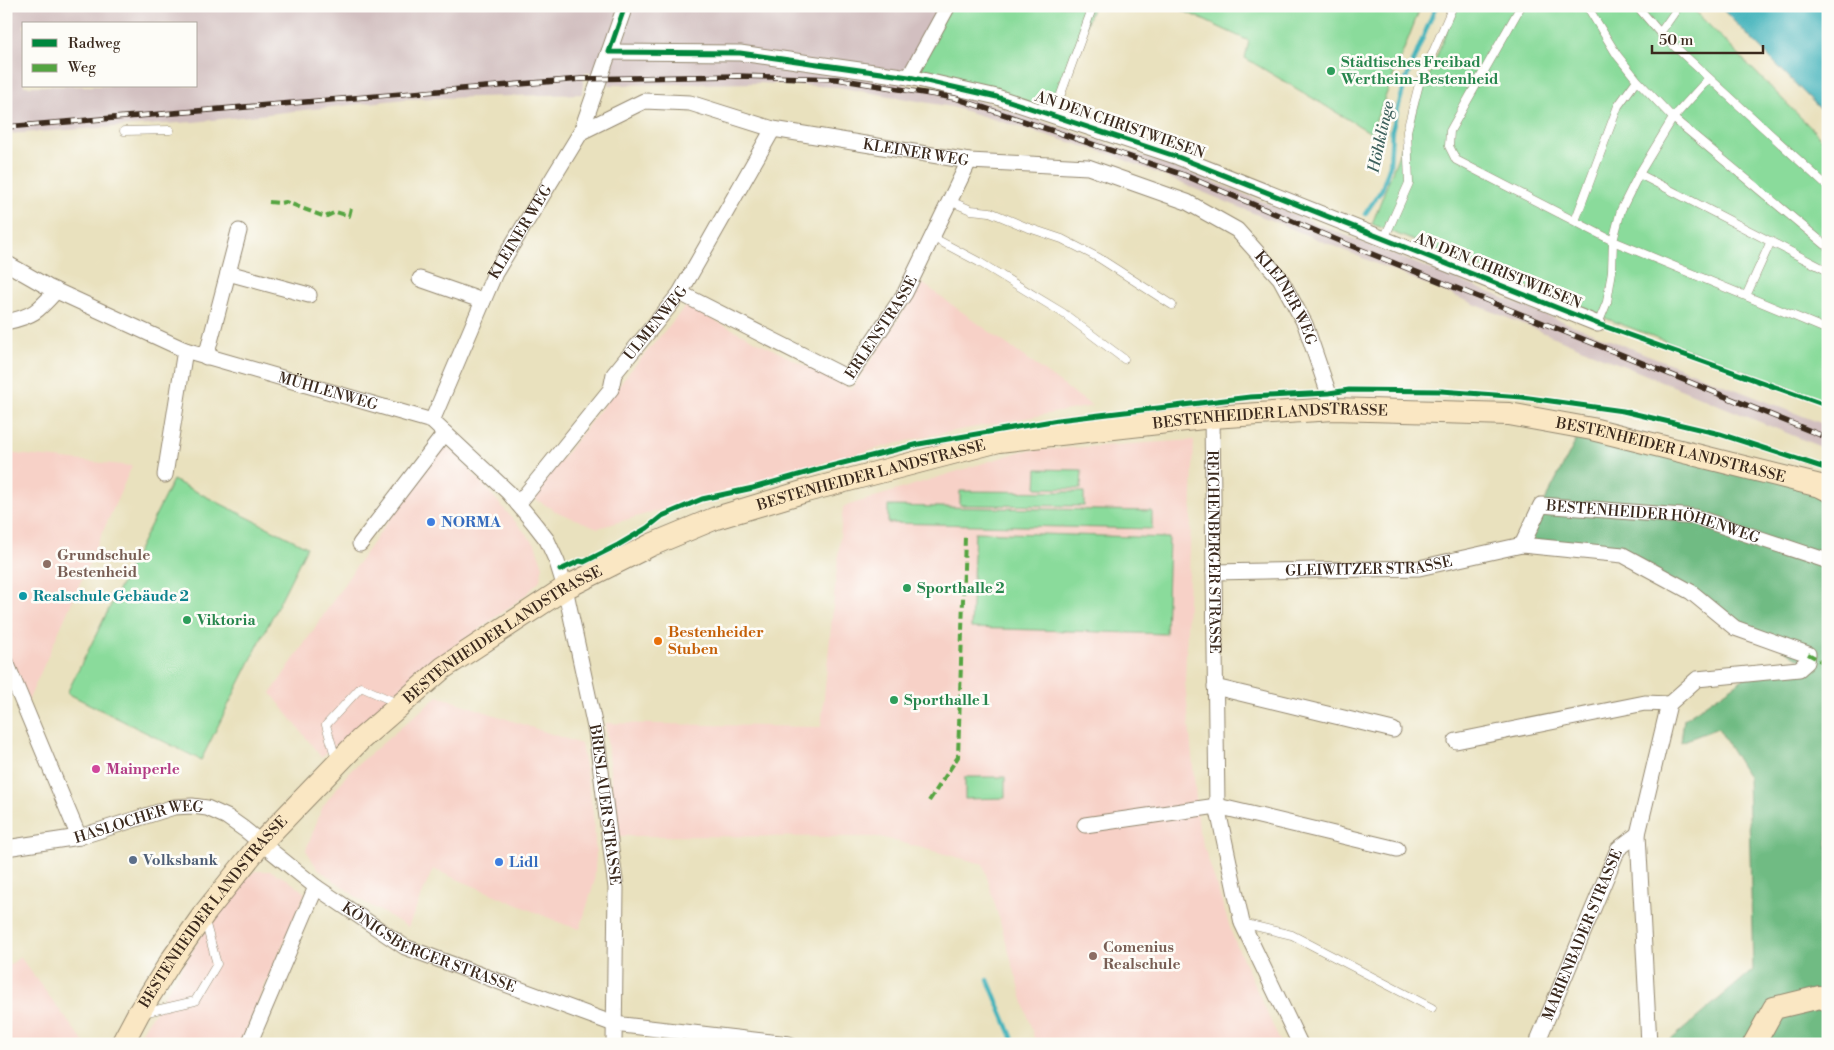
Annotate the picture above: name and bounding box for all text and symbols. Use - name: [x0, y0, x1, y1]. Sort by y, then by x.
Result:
- legend: [22, 22, 198, 88]
- scale bar: [1652, 22, 1763, 54]
- text: 50 m: [1659, 31, 1693, 50]
- text: Radweg: [68, 34, 121, 53]
- place label: Städtisches Freibad Wertheim-Bestenheid: [1340, 53, 1499, 89]
- text: Weg: [67, 58, 96, 77]
- marker: Städtisches Freibad Wertheim-Bestenheid: [1325, 65, 1337, 77]
- street label: AN DEN CHRISTWIESEN: [1032, 87, 1207, 163]
- water label: Höhklinge: [1363, 99, 1398, 176]
- street label: KLEINER WEG: [862, 134, 970, 170]
- street label: KLEINER WEG: [484, 181, 556, 283]
- street label: AN DEN CHRISTWIESEN: [1411, 228, 1584, 313]
- street label: KLEINER WEG: [1251, 247, 1321, 347]
- street label: ERLENSTRASSE: [841, 273, 921, 382]
- street label: ULMENWEG: [620, 282, 692, 364]
- street label: MÜHLENWEG: [276, 368, 380, 414]
- street label: BESTENHEIDER LANDSTRASSE: [1151, 399, 1388, 433]
- street label: BESTENHEIDER LANDSTRASSE: [1553, 413, 1788, 487]
- street label: BESTENHEIDER LANDSTRASSE: [753, 435, 987, 515]
- street label: REICHENBERGER STRASSE: [1203, 450, 1225, 654]
- street label: BESTENHEIDER HÖHENWEG: [1544, 496, 1763, 547]
- place label: NORMA: [441, 513, 501, 532]
- marker: NORMA: [425, 516, 437, 528]
- place label: Grundschule Bestenheid: [57, 546, 150, 582]
- street label: GLEIWITZER STRASSE: [1285, 551, 1454, 580]
- marker: Grundschule Bestenheid: [41, 558, 53, 570]
- street label: BESTENHEIDER LANDSTRASSE: [399, 561, 605, 708]
- place label: Sporthalle 2: [917, 579, 1005, 598]
- marker: Sporthalle 2: [901, 582, 913, 594]
- place label: Realschule Gebäude 2: [33, 587, 189, 606]
- marker: Realschule Gebäude 2: [17, 590, 29, 602]
- place label: Viktoria: [196, 611, 256, 630]
- marker: Viktoria: [181, 614, 193, 626]
- place label: Bestenheider Stuben: [668, 623, 764, 659]
- marker: Bestenheider Stuben: [652, 635, 664, 647]
- place label: Sporthalle 1: [904, 691, 990, 710]
- marker: Sporthalle 1: [888, 694, 900, 706]
- street label: BRESLAUER STRASSE: [585, 721, 625, 886]
- place label: Mainperle: [106, 760, 180, 779]
- marker: Mainperle: [90, 763, 102, 775]
- street label: HASLOCHER WEG: [72, 796, 205, 847]
- street label: BESTENHEIDER LANDSTRASSE: [134, 812, 291, 1012]
- street label: MARIENBADER STRASSE: [1538, 846, 1626, 1023]
- place label: Volksbank: [142, 851, 218, 870]
- place label: Lidl: [509, 853, 538, 872]
- marker: Volksbank: [127, 854, 139, 866]
- marker: Lidl: [493, 856, 505, 868]
- street label: KÖNIGSBERGER STRASSE: [338, 898, 519, 997]
- place label: Comenius Realschule: [1103, 938, 1181, 974]
- marker: Comenius Realschule: [1087, 950, 1099, 962]

